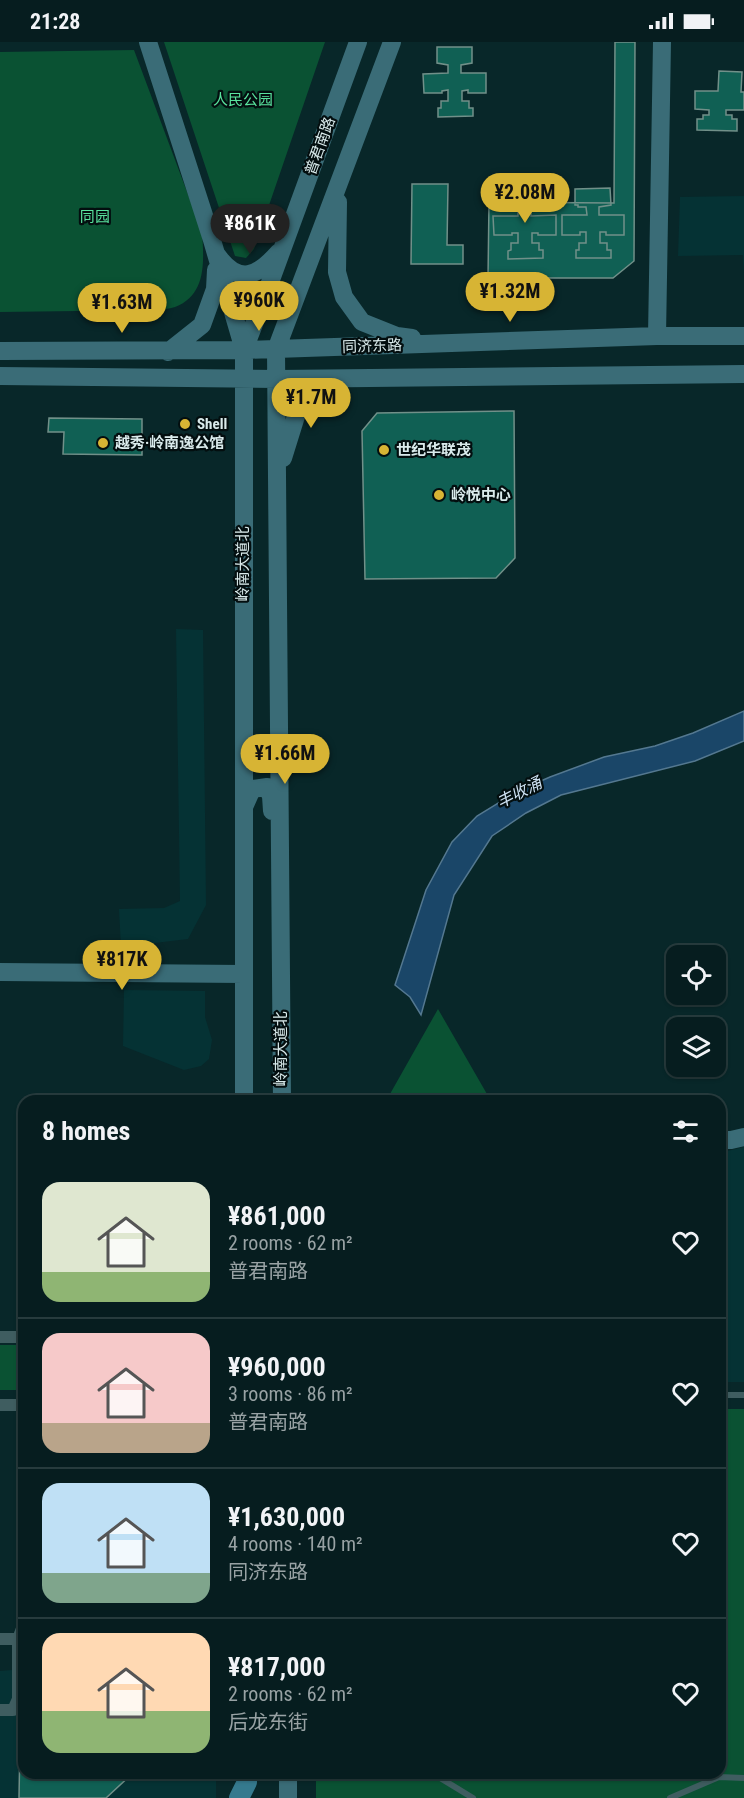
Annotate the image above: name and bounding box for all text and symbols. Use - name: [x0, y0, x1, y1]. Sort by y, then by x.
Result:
- text: 21:28: [30, 9, 81, 34]
- park label: 人民公园: [213, 91, 273, 109]
- street label: 普君南路: [301, 115, 339, 177]
- pin: ¥2.08M: [476, 173, 574, 224]
- text: ¥2.08M: [495, 180, 555, 204]
- pin: ¥861K: [208, 204, 292, 255]
- park label: 同园: [80, 208, 110, 226]
- text: ¥861K: [225, 211, 275, 235]
- pin: ¥1.32M: [461, 272, 559, 323]
- text: ¥1.32M: [480, 279, 540, 303]
- pin: ¥960K: [217, 281, 301, 332]
- pin: ¥1.63M: [73, 283, 171, 334]
- text: ¥960K: [234, 288, 284, 312]
- text: ¥1.63M: [92, 290, 152, 314]
- street label: 同济东路: [342, 336, 402, 356]
- pin: ¥1.7M: [269, 378, 353, 429]
- text: ¥1.7M: [286, 385, 336, 409]
- place label: Shell: [197, 415, 227, 433]
- marker: Shell: [178, 417, 192, 431]
- place label: 越秀·岭南逸公馆: [115, 434, 224, 452]
- marker: 越秀·岭南逸公馆: [96, 436, 110, 450]
- place label: 世纪华联茂: [396, 441, 471, 459]
- marker: 世纪华联茂: [377, 443, 391, 457]
- place label: 岭悦中心: [451, 486, 511, 504]
- marker: 岭悦中心: [432, 488, 446, 502]
- street label: 岭南大道北: [234, 526, 252, 602]
- pin: ¥1.66M: [236, 734, 334, 785]
- text: ¥1.66M: [255, 741, 315, 765]
- water label: 丰收涌: [494, 772, 547, 812]
- pin: ¥817K: [80, 940, 164, 991]
- map controls: [666, 945, 726, 1077]
- button: locate: [666, 945, 726, 1005]
- text: ¥817K: [97, 947, 147, 971]
- street label: 岭南大道北: [272, 1011, 290, 1087]
- button: layers: [666, 1017, 726, 1077]
- icon: filters: [669, 1115, 702, 1148]
- text: 8 homes: [42, 1116, 130, 1146]
- text: ¥861,000: [228, 1201, 326, 1231]
- icon: home: [90, 1206, 162, 1278]
- icon: heart: [669, 1226, 702, 1259]
- text: 2 rooms · 62 m²: [228, 1231, 353, 1255]
- text: 普君南路: [228, 1259, 308, 1283]
- text: ¥960,000: [228, 1352, 326, 1382]
- icon: home: [90, 1357, 162, 1429]
- icon: heart: [669, 1377, 702, 1410]
- text: 3 rooms · 86 m²: [228, 1382, 353, 1406]
- text: 普君南路: [228, 1410, 308, 1434]
- text: ¥1,630,000: [228, 1502, 345, 1532]
- icon: home: [90, 1507, 162, 1579]
- icon: heart: [669, 1527, 702, 1560]
- text: 4 rooms · 140 m²: [228, 1532, 363, 1556]
- text: 同济东路: [228, 1560, 308, 1584]
- text: ¥817,000: [228, 1652, 326, 1682]
- icon: home: [90, 1657, 162, 1729]
- icon: heart: [669, 1677, 702, 1710]
- text: 2 rooms · 62 m²: [228, 1682, 353, 1706]
- text: 后龙东街: [228, 1710, 308, 1734]

